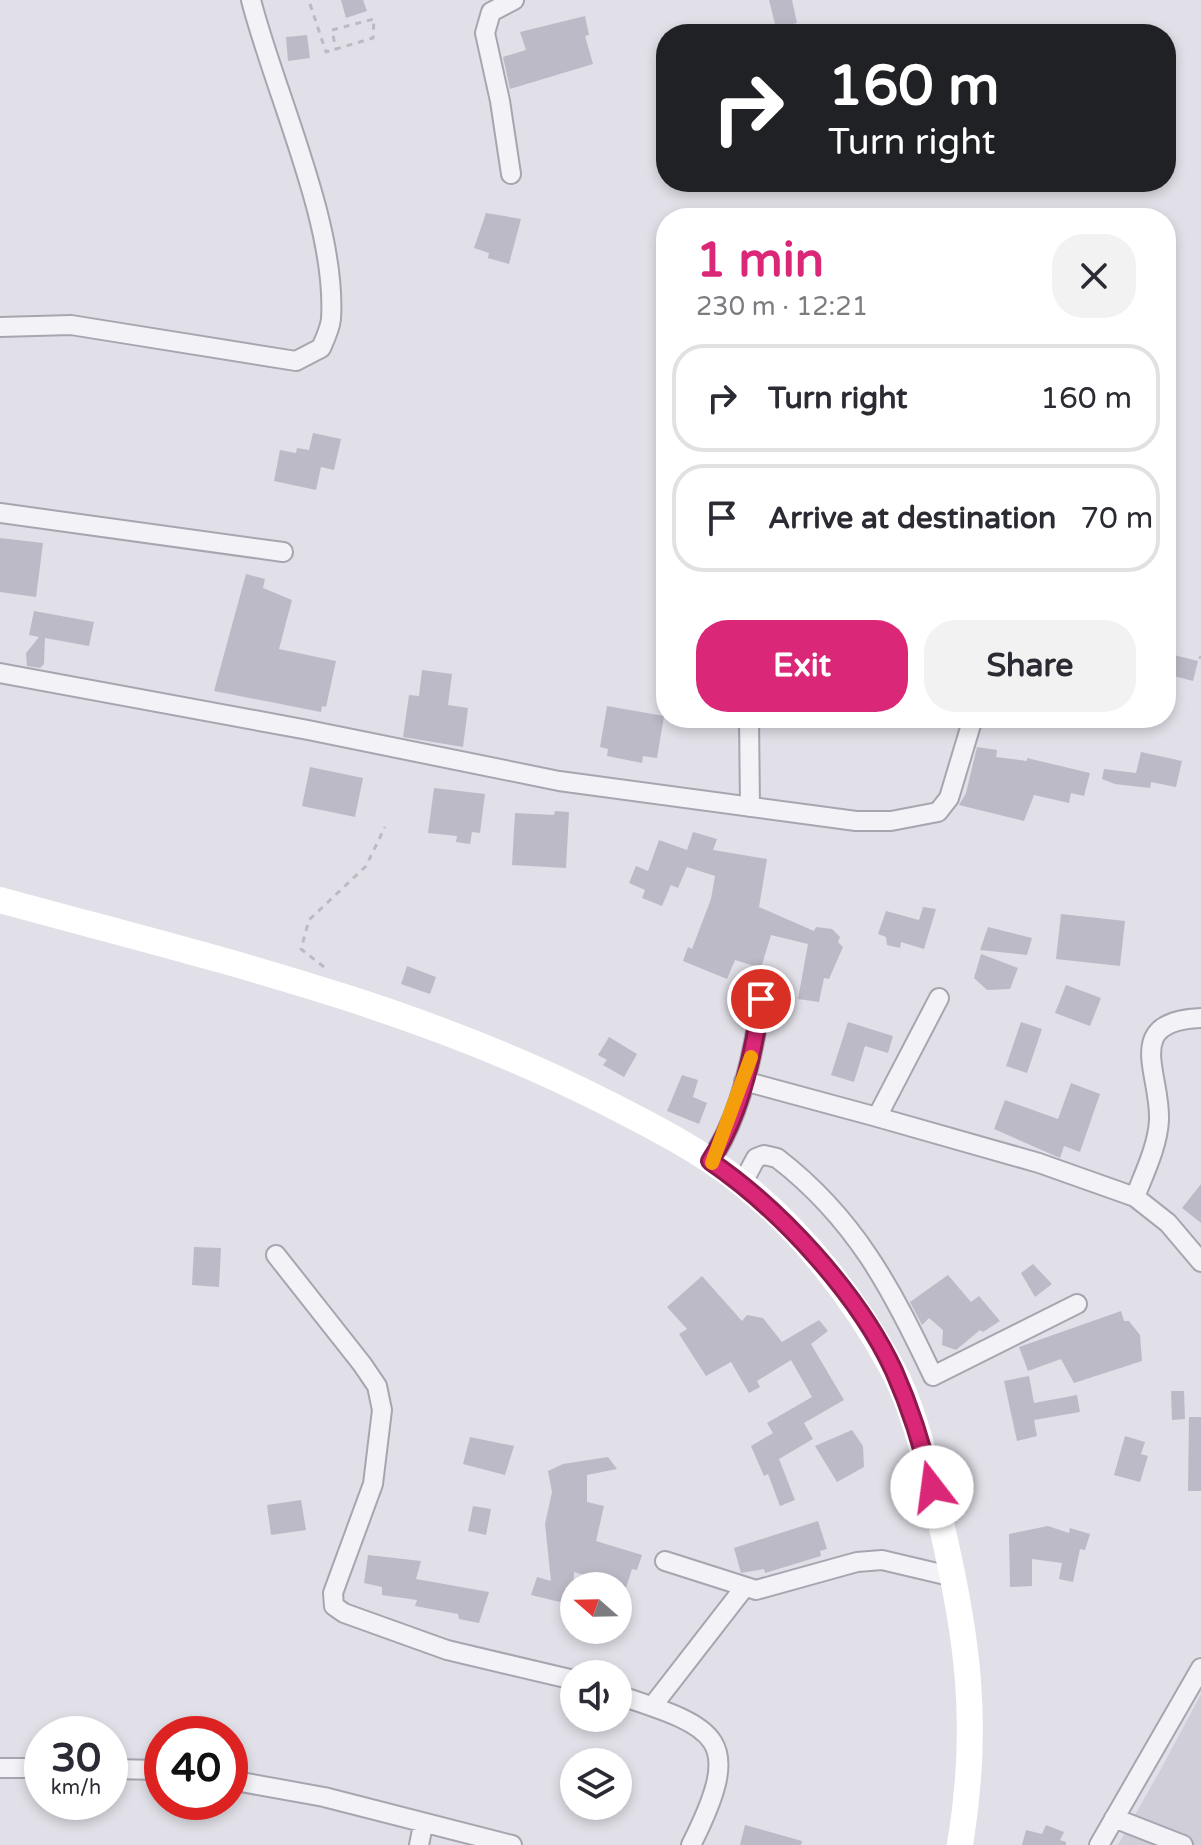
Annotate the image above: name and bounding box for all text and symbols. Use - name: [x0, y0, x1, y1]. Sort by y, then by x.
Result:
- text: 160 m: [828, 53, 999, 120]
- icon: right: [696, 56, 800, 160]
- text: Turn right: [828, 121, 995, 164]
- text: 1 min: [696, 232, 824, 290]
- button: close: [1052, 234, 1136, 318]
- text: 230 m · 12:21: [696, 291, 868, 322]
- icon: right: [700, 376, 744, 420]
- text: Turn right: [768, 380, 908, 417]
- text: 160 m: [1040, 380, 1132, 417]
- icon: arrive: [700, 496, 744, 540]
- text: Arrive at destination: [768, 500, 1056, 537]
- text: 70 m: [1080, 500, 1153, 537]
- button: Exit: [696, 620, 908, 712]
- button: Share: [924, 620, 1136, 712]
- pin: [727, 965, 795, 1033]
- icon: arrive: [739, 977, 783, 1021]
- position arrow: [890, 1445, 974, 1529]
- north arrow: [560, 1572, 632, 1644]
- map controls: [560, 1572, 632, 1820]
- button: sound: [560, 1660, 632, 1732]
- speed limit sign: 40: [144, 1716, 248, 1820]
- text: 30: [51, 1734, 101, 1782]
- button: layers: [560, 1748, 632, 1820]
- text: km/h: [51, 1776, 101, 1800]

